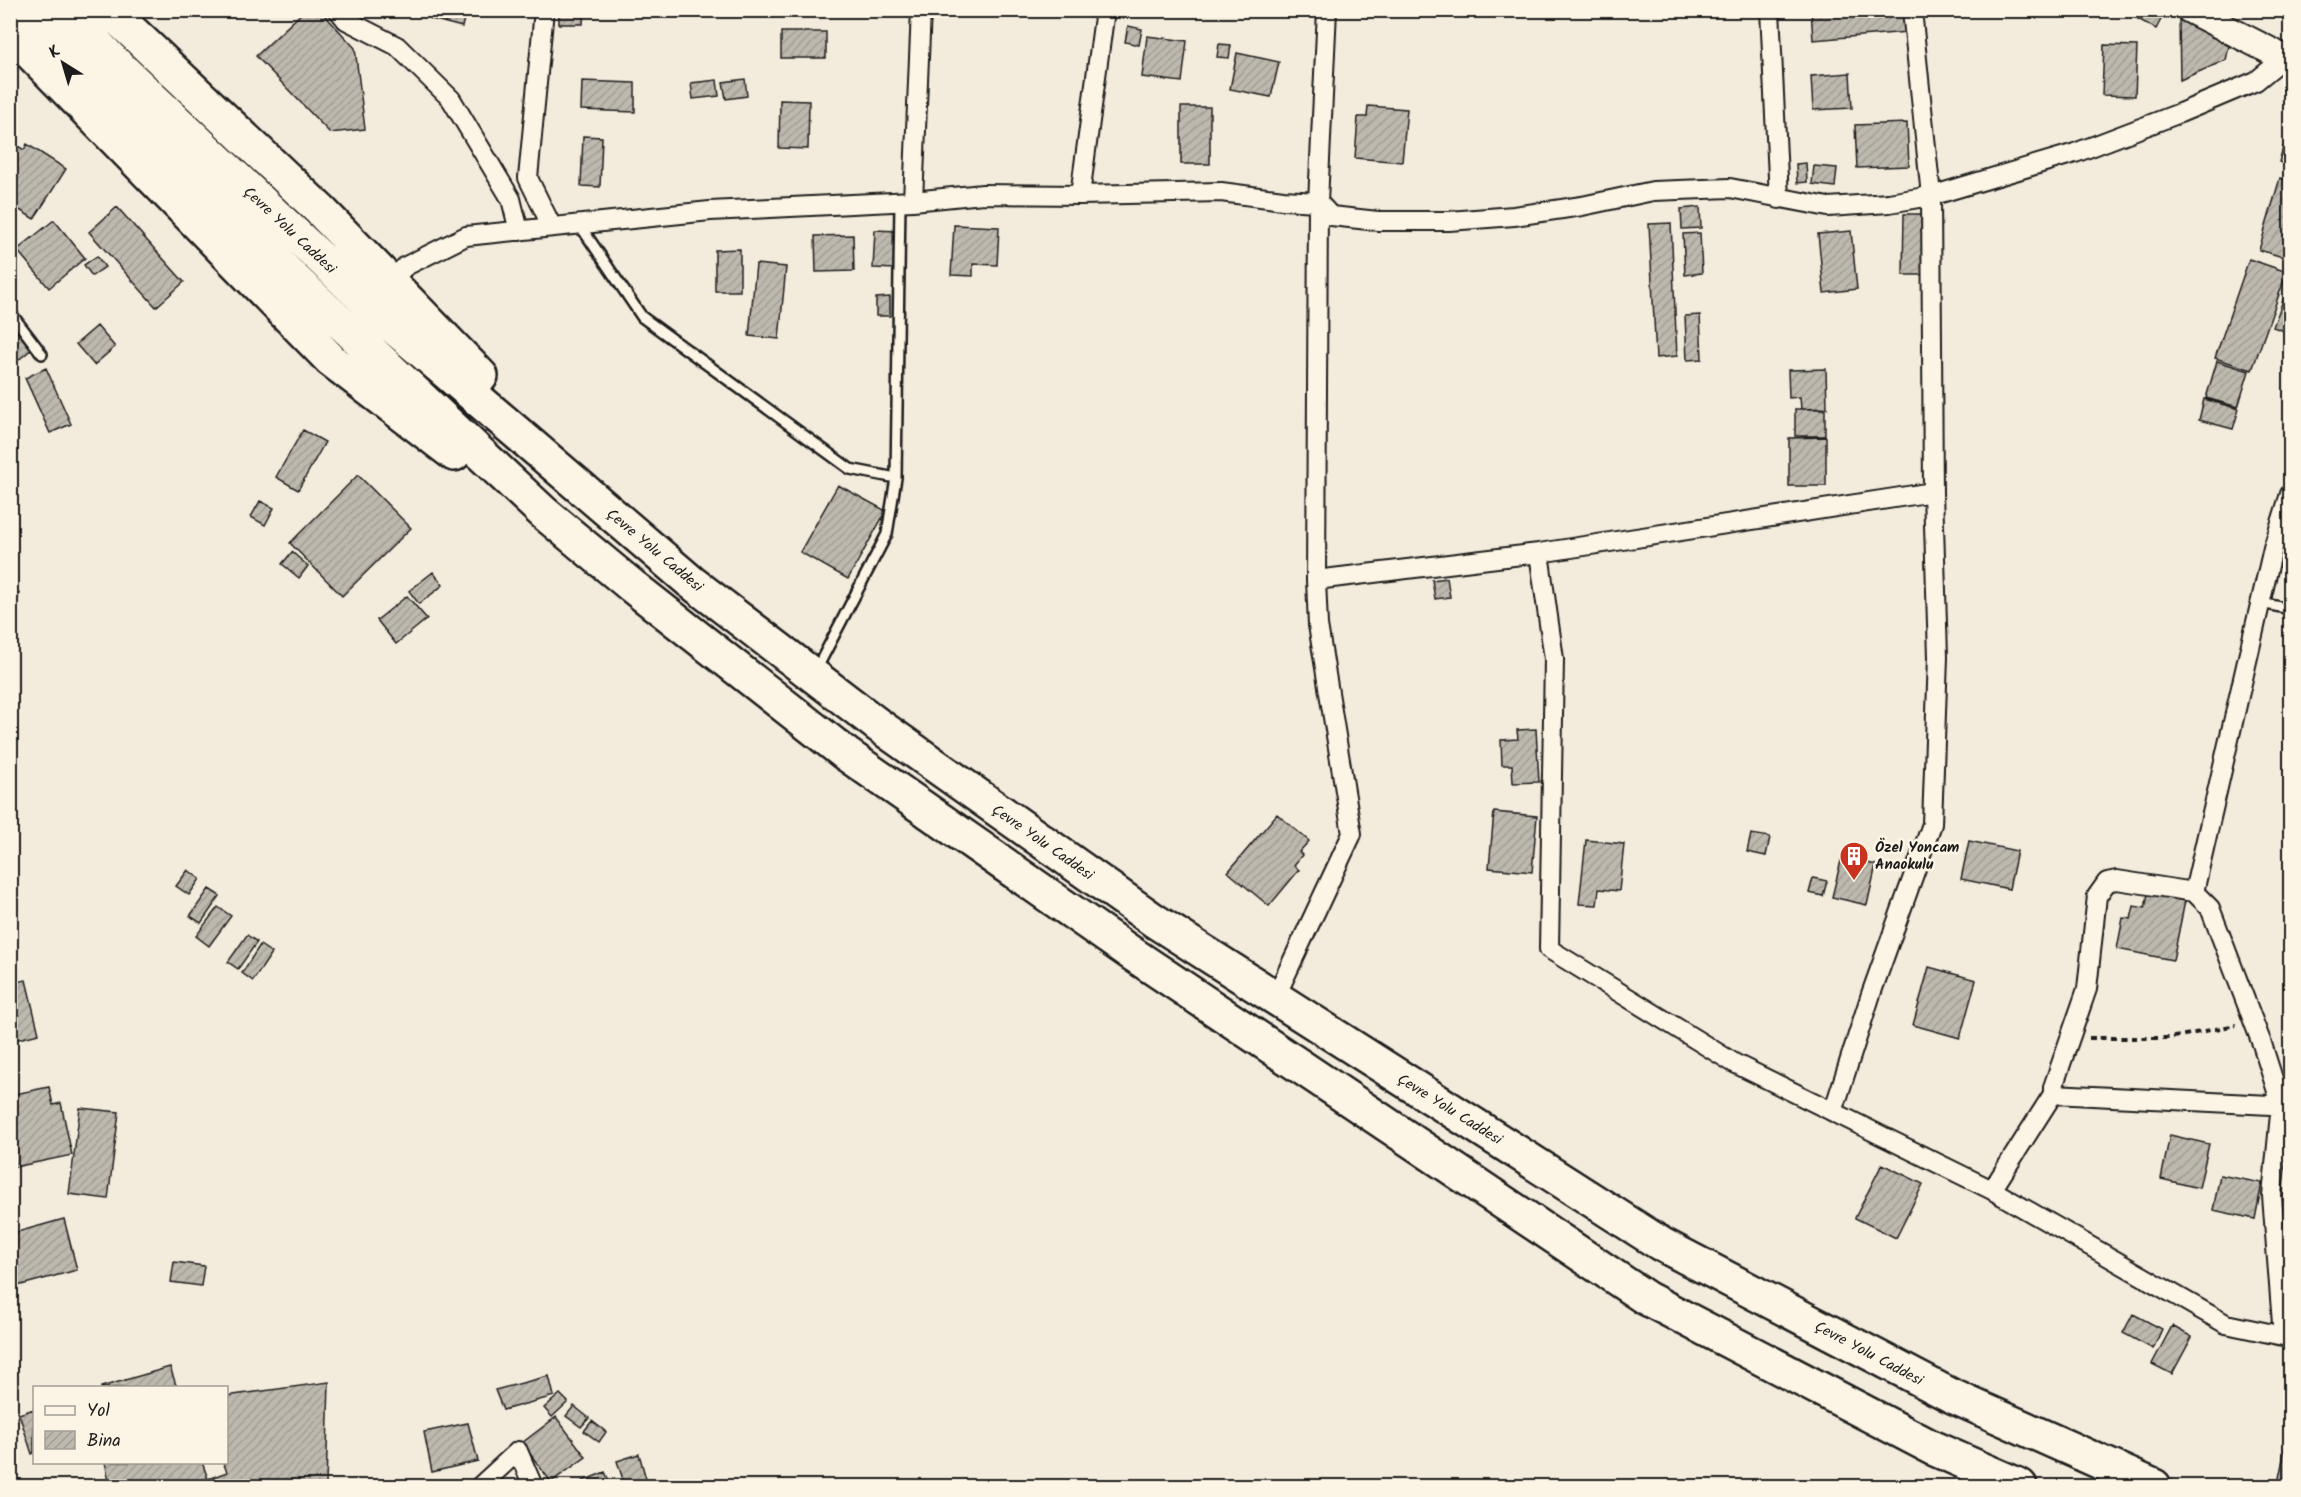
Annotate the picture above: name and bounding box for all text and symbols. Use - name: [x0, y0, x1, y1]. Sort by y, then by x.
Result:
- north arrow: [33, 33, 93, 93]
- text: K: [44, 39, 67, 65]
- street label: Çevre Yolu Caddesi: [237, 181, 342, 281]
- street label: Çevre Yolu Caddesi: [601, 503, 709, 599]
- street label: Çevre Yolu Caddesi: [986, 799, 1100, 888]
- place label: Özel Yoncam Anaokulu: [1875, 836, 1959, 877]
- building icon: Özel Yoncam Anaokulu: [1838, 840, 1870, 882]
- street label: Çevre Yolu Caddesi: [1392, 1068, 1508, 1153]
- street label: Çevre Yolu Caddesi: [1810, 1315, 1928, 1393]
- legend: [33, 1386, 228, 1464]
- text: Yol: [87, 1397, 111, 1426]
- text: Bina: [87, 1427, 121, 1456]

